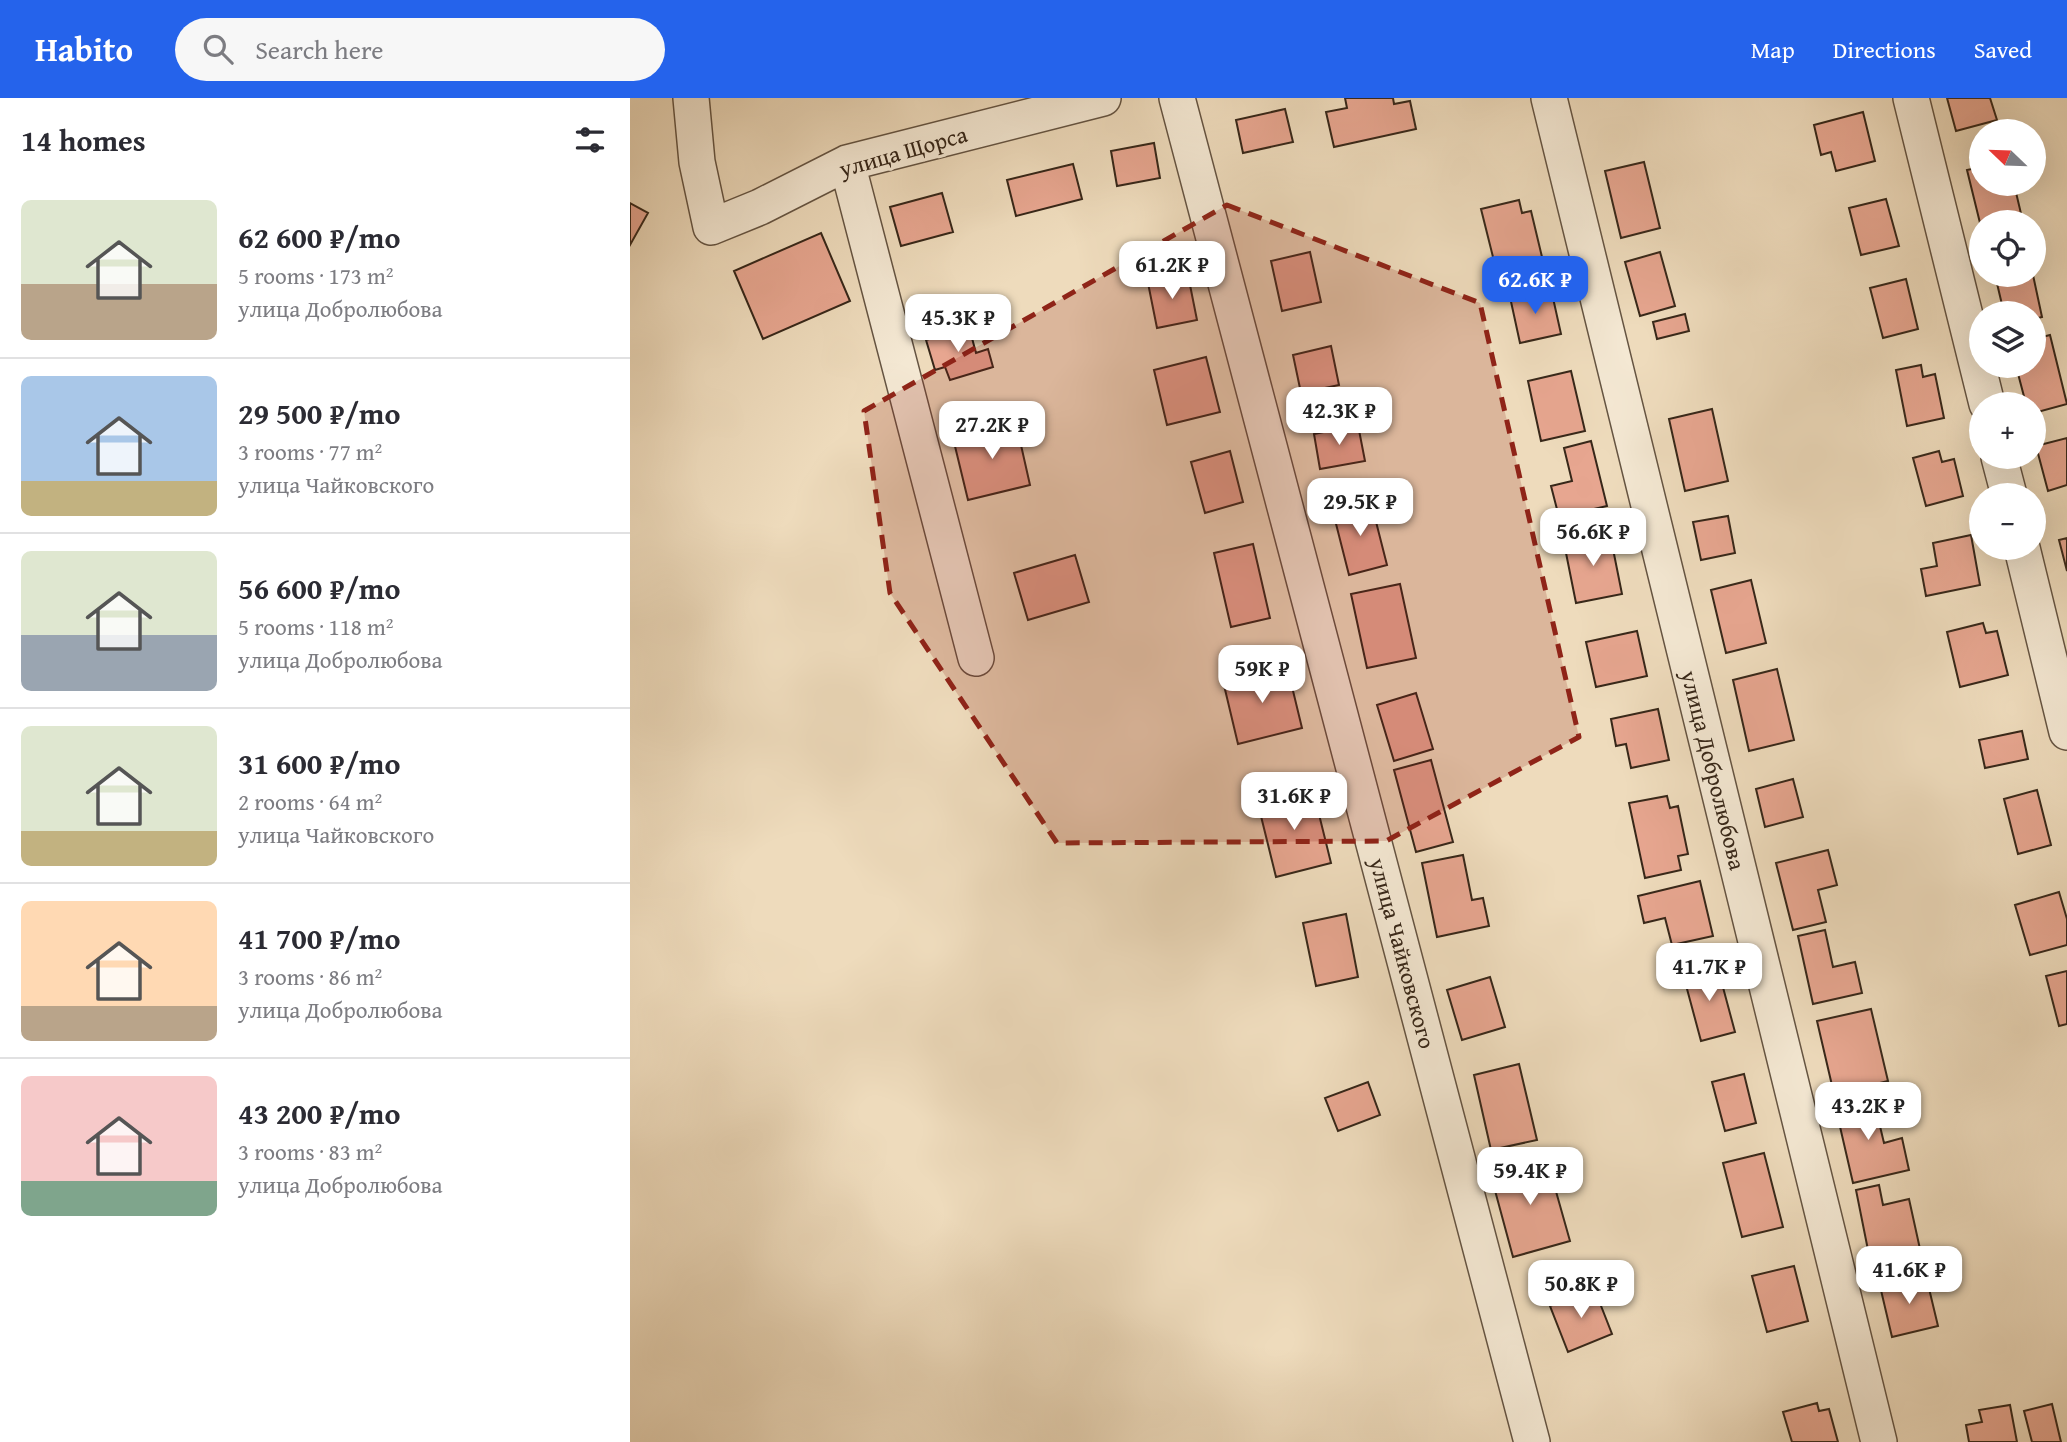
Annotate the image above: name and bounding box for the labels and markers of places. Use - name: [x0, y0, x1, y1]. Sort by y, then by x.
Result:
- pin: 61.2K ₽: [1107, 242, 1237, 301]
- pin: 62.6K ₽: [1470, 256, 1600, 316]
- pin: 45.3K ₽: [893, 294, 1023, 354]
- pin: 42.3K ₽: [1274, 388, 1404, 447]
- pin: 27.2K ₽: [927, 402, 1057, 461]
- pin: 29.5K ₽: [1295, 478, 1425, 538]
- pin: 56.6K ₽: [1528, 508, 1658, 568]
- pin: 59K ₽: [1213, 646, 1311, 705]
- pin: 31.6K ₽: [1229, 772, 1359, 832]
- pin: 41.7K ₽: [1644, 944, 1774, 1003]
- pin: 43.2K ₽: [1803, 1082, 1933, 1142]
- pin: 59.4K ₽: [1465, 1148, 1595, 1207]
- pin: 41.6K ₽: [1844, 1246, 1974, 1306]
- pin: 50.8K ₽: [1516, 1260, 1646, 1320]

